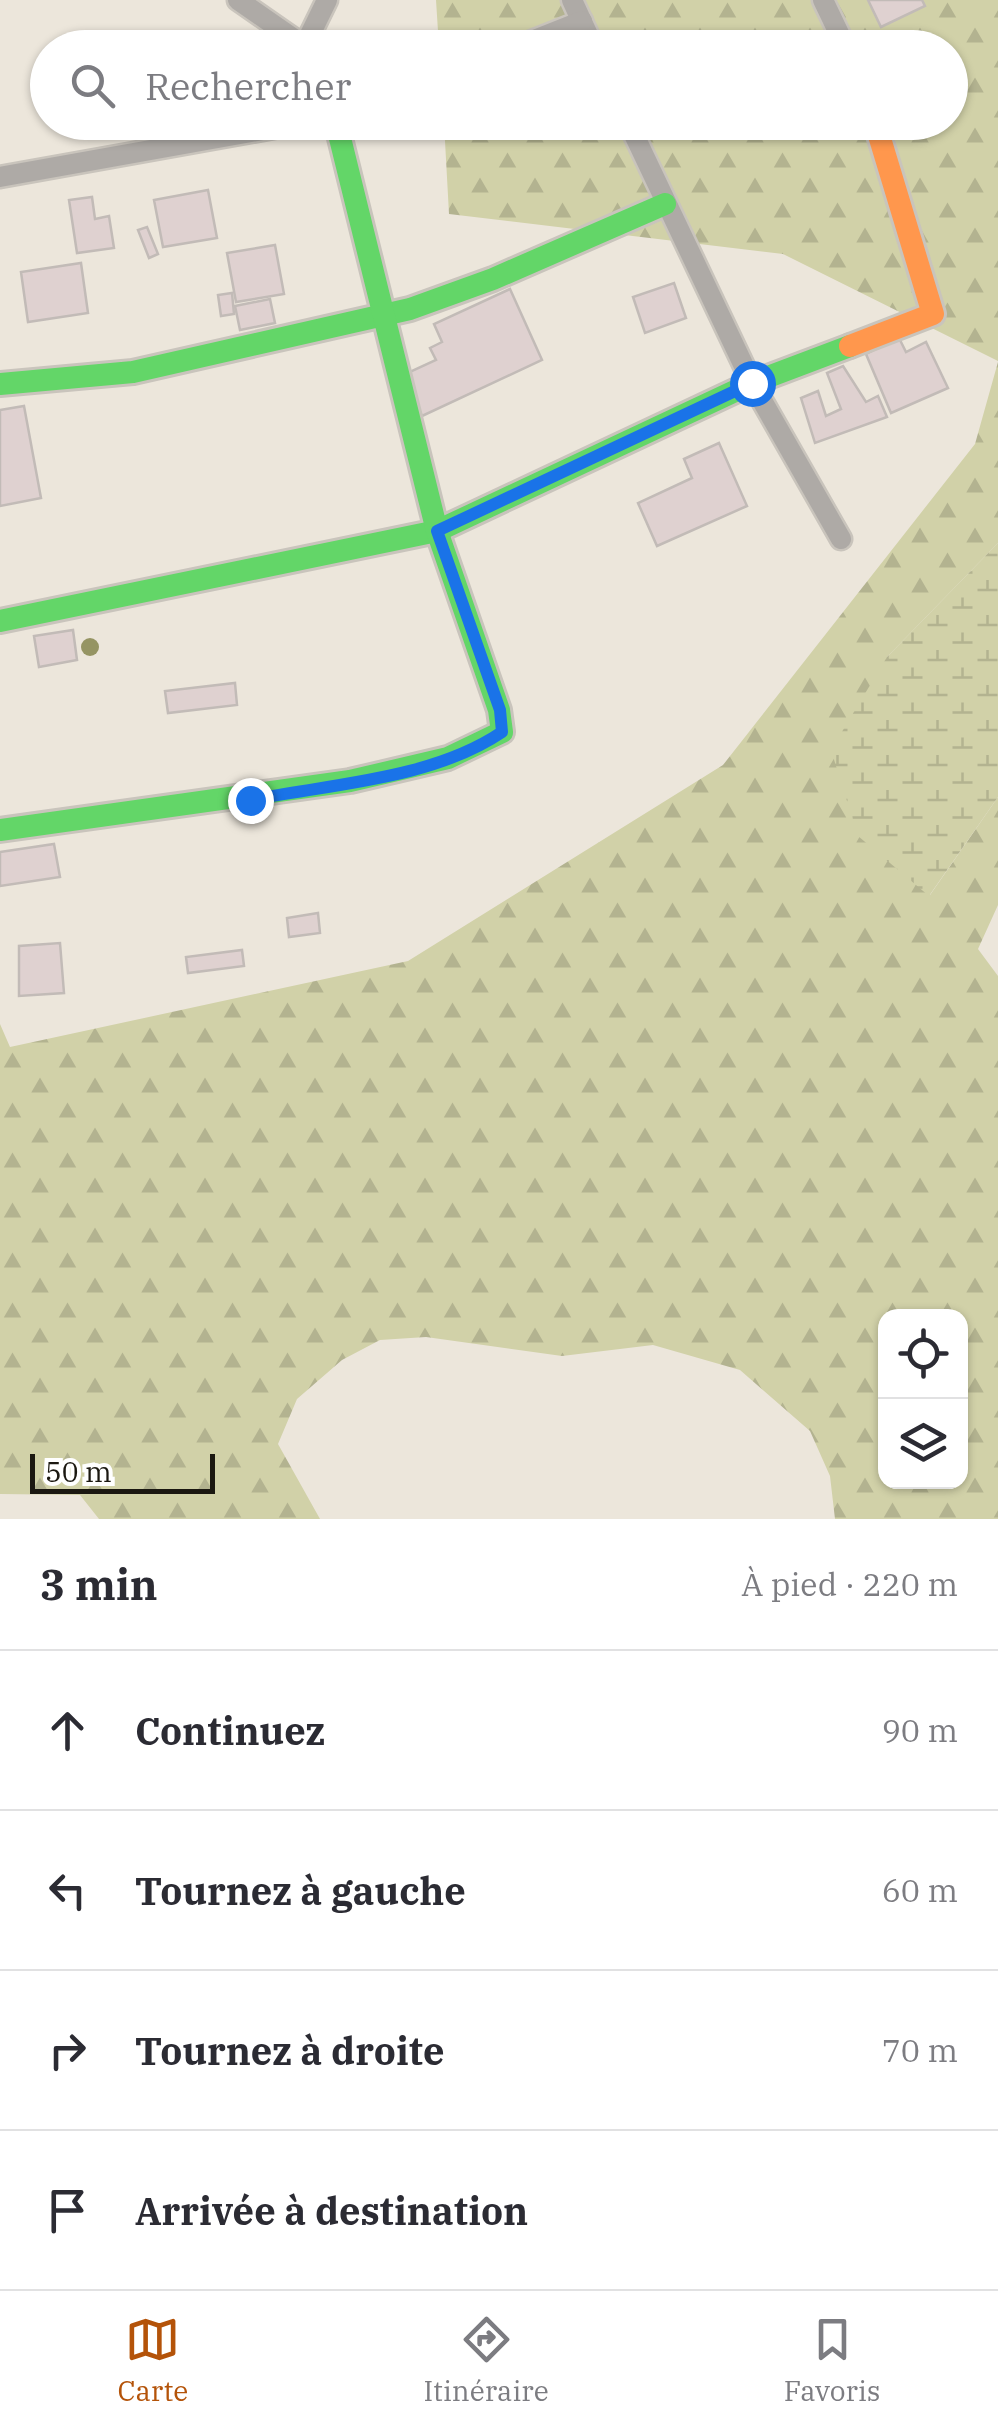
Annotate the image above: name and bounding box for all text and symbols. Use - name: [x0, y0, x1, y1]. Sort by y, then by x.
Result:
- search box: [30, 30, 968, 140]
- icon: search: [65, 58, 120, 113]
- text: Rechercher: [145, 61, 351, 110]
- route start: [730, 361, 776, 407]
- route end: [228, 778, 274, 824]
- map controls: [878, 1309, 968, 1489]
- button: locate: [878, 1309, 968, 1399]
- button: layers: [878, 1399, 968, 1489]
- scale bar: [30, 1449, 215, 1494]
- text: 50 m: [45, 1453, 112, 1490]
- text: 3 min: [40, 1557, 158, 1612]
- text: À pied · 220 m: [741, 1563, 958, 1605]
- icon: ahead: [40, 1703, 95, 1758]
- text: Continuez: [135, 1706, 325, 1755]
- text: 90 m: [882, 1709, 958, 1751]
- icon: left: [40, 1863, 95, 1918]
- text: Tournez à gauche: [135, 1866, 466, 1915]
- text: 60 m: [882, 1869, 958, 1911]
- icon: right: [40, 2023, 95, 2078]
- text: Tournez à droite: [135, 2026, 444, 2075]
- text: 70 m: [882, 2029, 958, 2071]
- icon: arrive: [40, 2183, 95, 2238]
- text: Arrivée à destination: [135, 2186, 528, 2235]
- tab: Carte: [118, 2312, 188, 2409]
- tab: Itinéraire: [423, 2312, 549, 2409]
- tab: Favoris: [784, 2312, 880, 2409]

